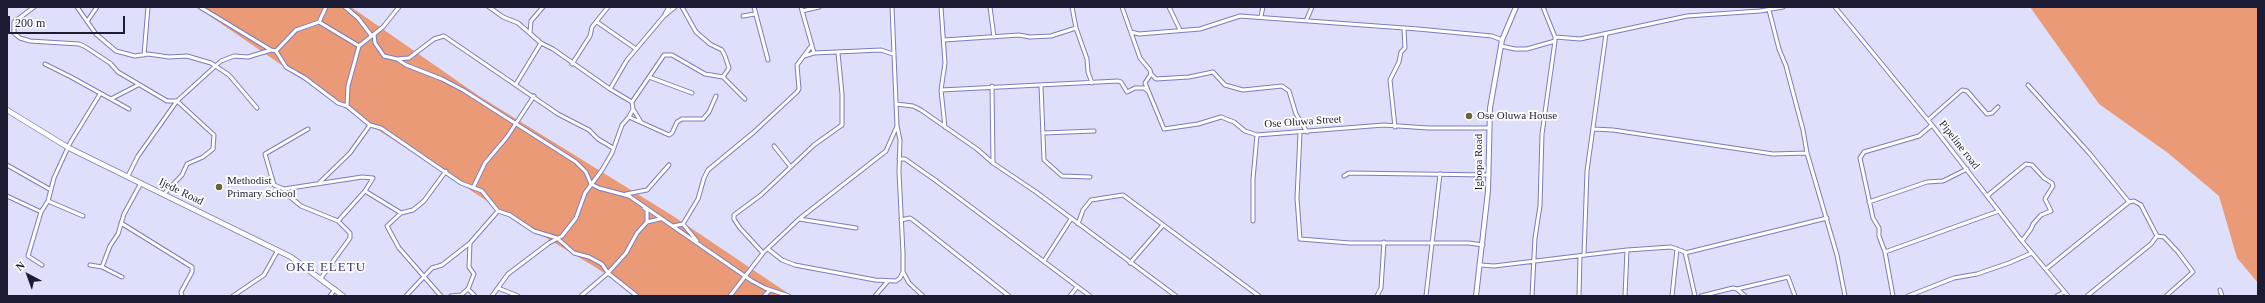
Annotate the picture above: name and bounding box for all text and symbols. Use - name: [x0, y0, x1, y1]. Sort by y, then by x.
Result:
- scale bar: [10, 8, 127, 34]
- text: 200 m: [15, 16, 45, 30]
- place label: Ose Oluwa House: [1477, 109, 1557, 123]
- marker: Ose Oluwa House: [1464, 111, 1474, 121]
- street label: Ose Oluwa Street: [1264, 113, 1342, 131]
- street label: Pipeline road: [1936, 118, 1982, 172]
- street label: Igbopa Road: [1472, 134, 1486, 190]
- place label: Methodist Primary School: [227, 174, 296, 200]
- street label: Ijede Road: [157, 176, 205, 208]
- marker: Methodist Primary School: [214, 182, 224, 192]
- north arrow: [8, 255, 48, 295]
- text: N: [13, 259, 27, 273]
- district label: OKE ELETU: [286, 260, 366, 276]

